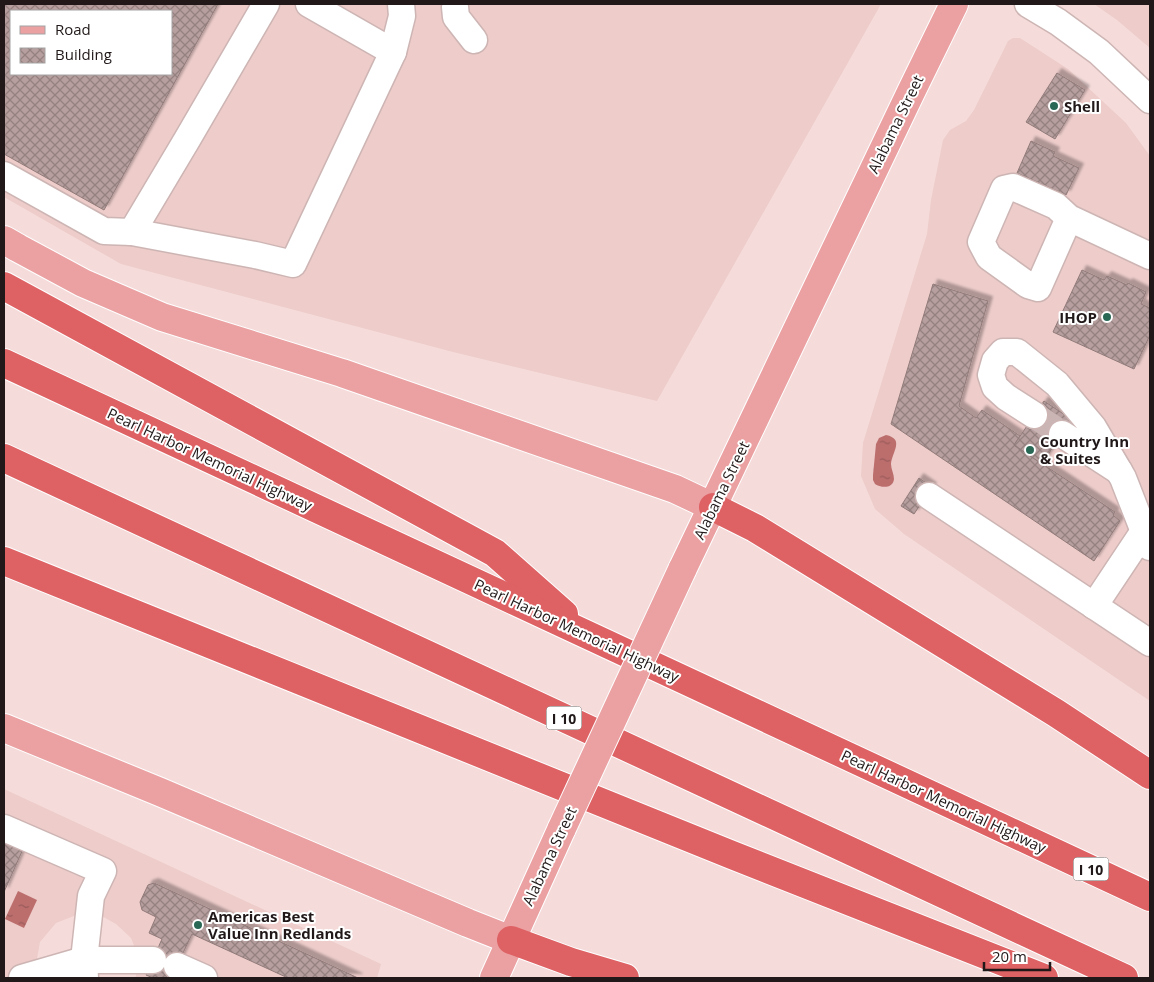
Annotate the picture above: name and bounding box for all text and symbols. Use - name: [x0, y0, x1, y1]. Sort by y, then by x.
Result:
- legend: [10, 10, 172, 75]
- text: Road: [55, 19, 91, 39]
- text: Building: [55, 44, 112, 64]
- street label: Alabama Street: [863, 71, 927, 177]
- place label: Shell: [1064, 96, 1100, 116]
- marker: Shell: [1048, 100, 1060, 112]
- place label: IHOP: [1059, 307, 1097, 327]
- marker: IHOP: [1101, 311, 1113, 323]
- street label: Pearl Harbor Memorial Highway: [104, 403, 316, 516]
- place label: Country Inn & Suites: [1040, 431, 1129, 468]
- street label: Alabama Street: [689, 437, 753, 543]
- marker: Country Inn & Suites: [1024, 444, 1036, 456]
- street label: Pearl Harbor Memorial Highway: [471, 574, 683, 687]
- road number: I 10: [546, 706, 582, 730]
- street label: Pearl Harbor Memorial Highway: [838, 745, 1050, 858]
- street label: Alabama Street: [517, 803, 581, 909]
- road number: I 10: [1074, 858, 1108, 881]
- place label: Americas Best Value Inn Redlands: [208, 906, 351, 943]
- marker: Americas Best Value Inn Redlands: [192, 919, 204, 931]
- scale bar: [984, 940, 1050, 972]
- text: 20 m: [992, 946, 1027, 966]

